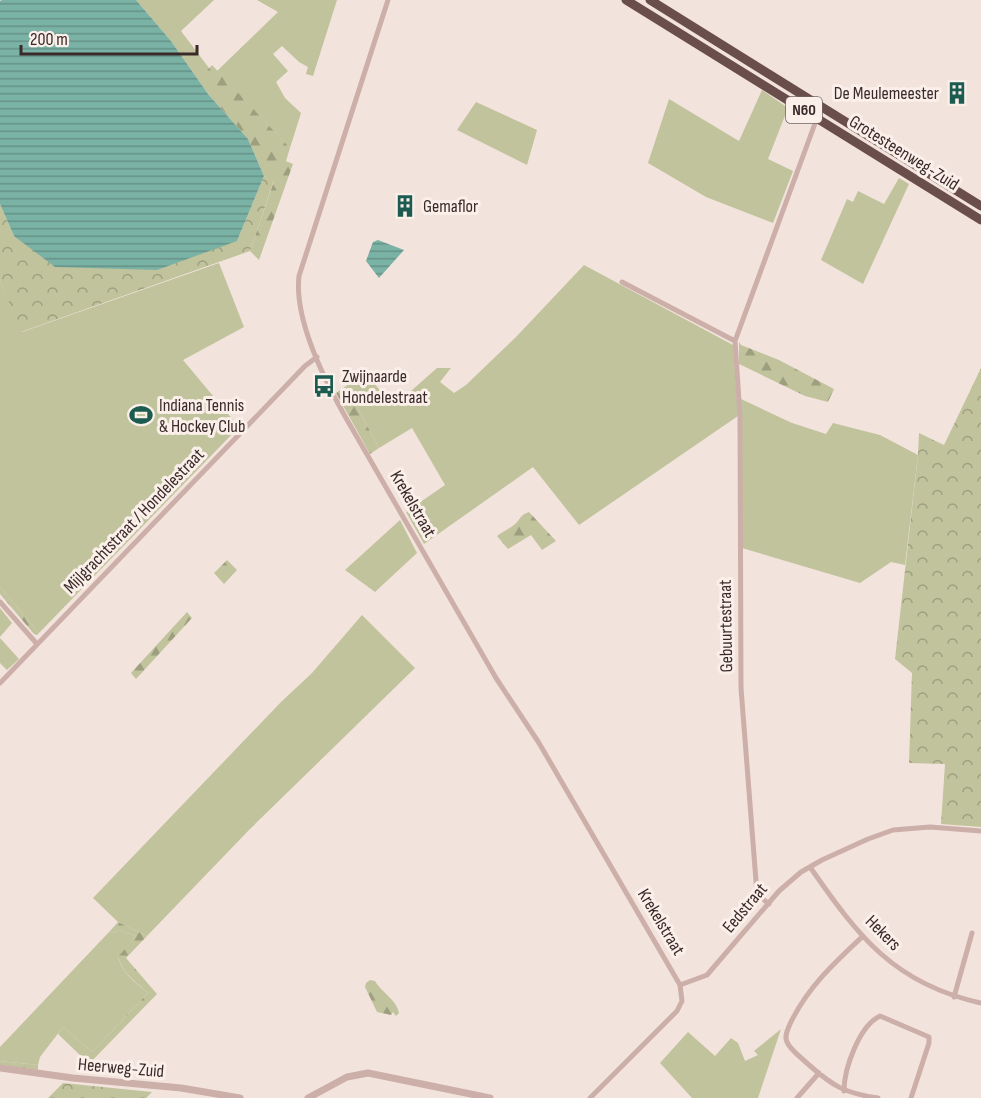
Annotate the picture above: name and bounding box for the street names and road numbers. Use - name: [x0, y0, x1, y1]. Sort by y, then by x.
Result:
- road number: N60: [786, 97, 822, 123]
- street label: Grotesteenweg-Zuid: [845, 111, 963, 195]
- street label: Mijlgrachtstraat / Hondelestraat: [59, 444, 209, 598]
- street label: Krekelstraat: [386, 467, 441, 542]
- street label: Gebuurtestraat: [715, 579, 737, 673]
- street label: Eedstraat: [718, 879, 772, 937]
- street label: Krekelstraat: [633, 885, 689, 959]
- street label: Hekers: [861, 911, 905, 955]
- street label: Heerweg-Zuid: [77, 1054, 165, 1082]

